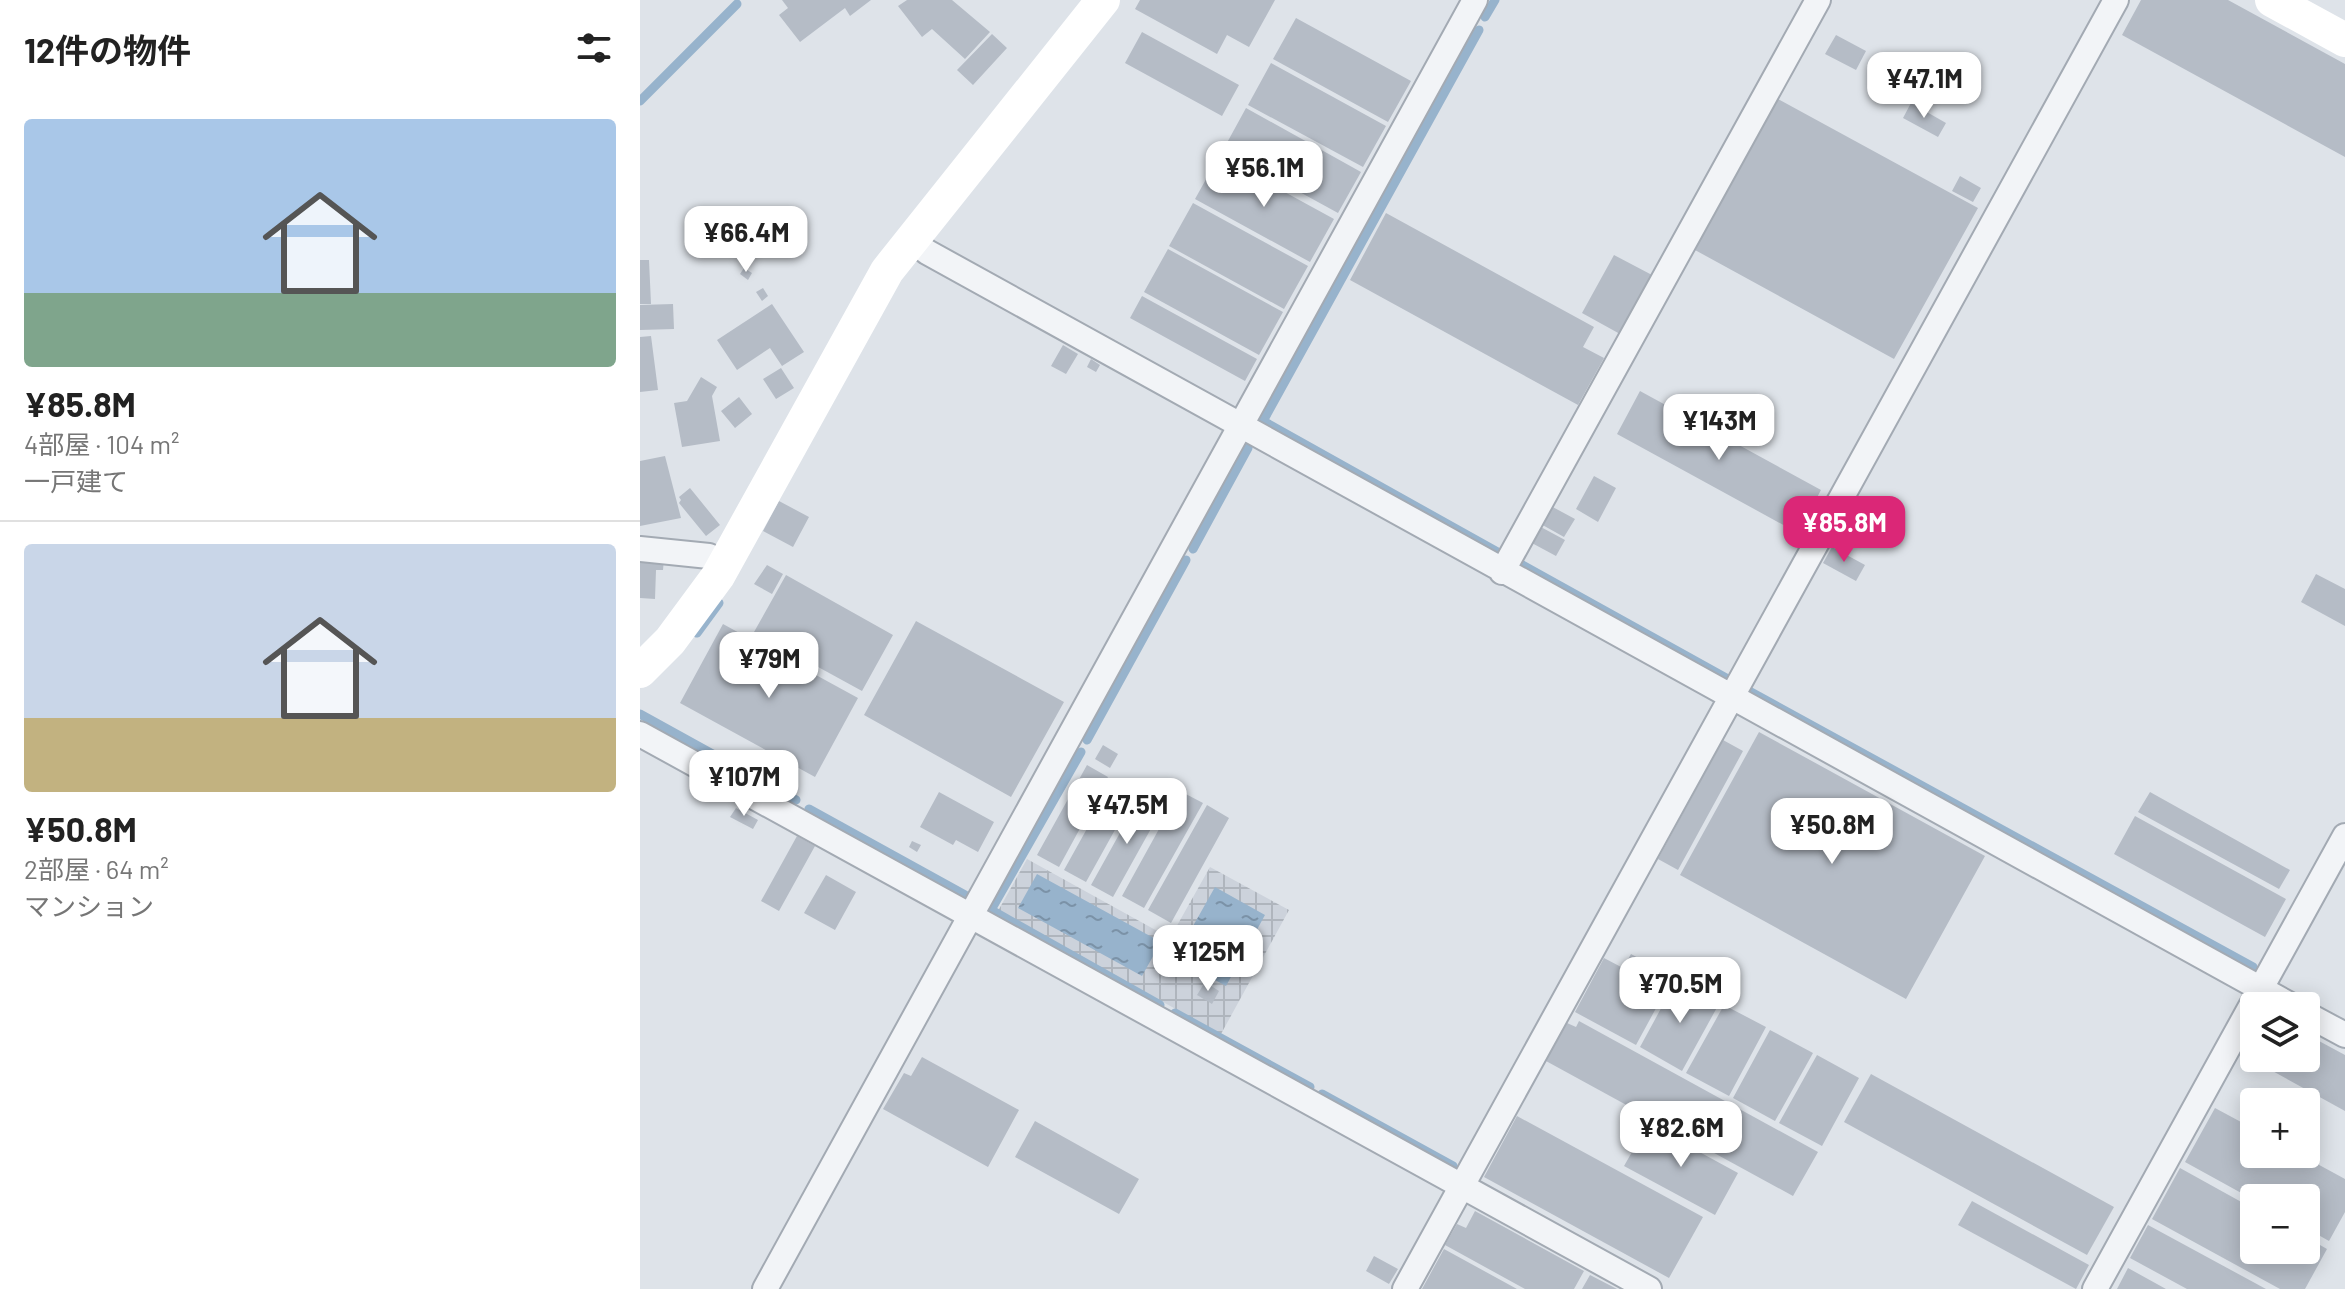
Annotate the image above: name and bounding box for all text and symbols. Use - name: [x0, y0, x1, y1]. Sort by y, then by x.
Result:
- icon: filters: [572, 26, 616, 70]
- text: 12件の物件: [24, 29, 191, 70]
- pin: ¥47.1M: [1859, 52, 1989, 120]
- text: ¥47.1M: [1885, 62, 1963, 93]
- pin: ¥56.1M: [1199, 141, 1329, 209]
- text: ¥56.1M: [1224, 151, 1304, 182]
- icon: home: [248, 171, 392, 315]
- pin: ¥66.4M: [681, 206, 811, 274]
- text: ¥66.4M: [702, 216, 790, 247]
- text: ¥85.8M: [24, 383, 136, 424]
- pin: ¥143M: [1663, 394, 1775, 462]
- text: ¥143M: [1681, 404, 1757, 435]
- text: 4部屋 · 104 m²: [24, 428, 179, 459]
- text: 一戸建て: [24, 465, 128, 496]
- pin: ¥85.8M: [1779, 496, 1909, 564]
- text: ¥85.8M: [1801, 506, 1887, 537]
- icon: home: [248, 596, 392, 740]
- pin: ¥79M: [722, 632, 816, 700]
- text: ¥79M: [737, 642, 801, 673]
- pin: ¥107M: [688, 750, 800, 818]
- text: ¥107M: [707, 760, 781, 791]
- pin: ¥47.5M: [1062, 778, 1192, 846]
- text: ¥47.5M: [1086, 788, 1168, 819]
- pin: ¥50.8M: [1767, 798, 1897, 866]
- text: ¥50.8M: [24, 808, 137, 849]
- text: ¥50.8M: [1789, 808, 1875, 839]
- text: 2部屋 · 64 m²: [24, 853, 169, 884]
- text: マンション: [24, 890, 154, 921]
- pin: ¥125M: [1152, 925, 1264, 993]
- text: ¥125M: [1171, 935, 1245, 966]
- pin: ¥70.5M: [1615, 957, 1745, 1025]
- text: ¥70.5M: [1637, 967, 1723, 998]
- map controls: [2240, 992, 2320, 1264]
- button: layers: [2240, 992, 2320, 1072]
- button: +: [2240, 1088, 2320, 1168]
- pin: ¥82.6M: [1616, 1101, 1746, 1169]
- text: ¥82.6M: [1638, 1111, 1724, 1142]
- button: −: [2240, 1184, 2320, 1264]

